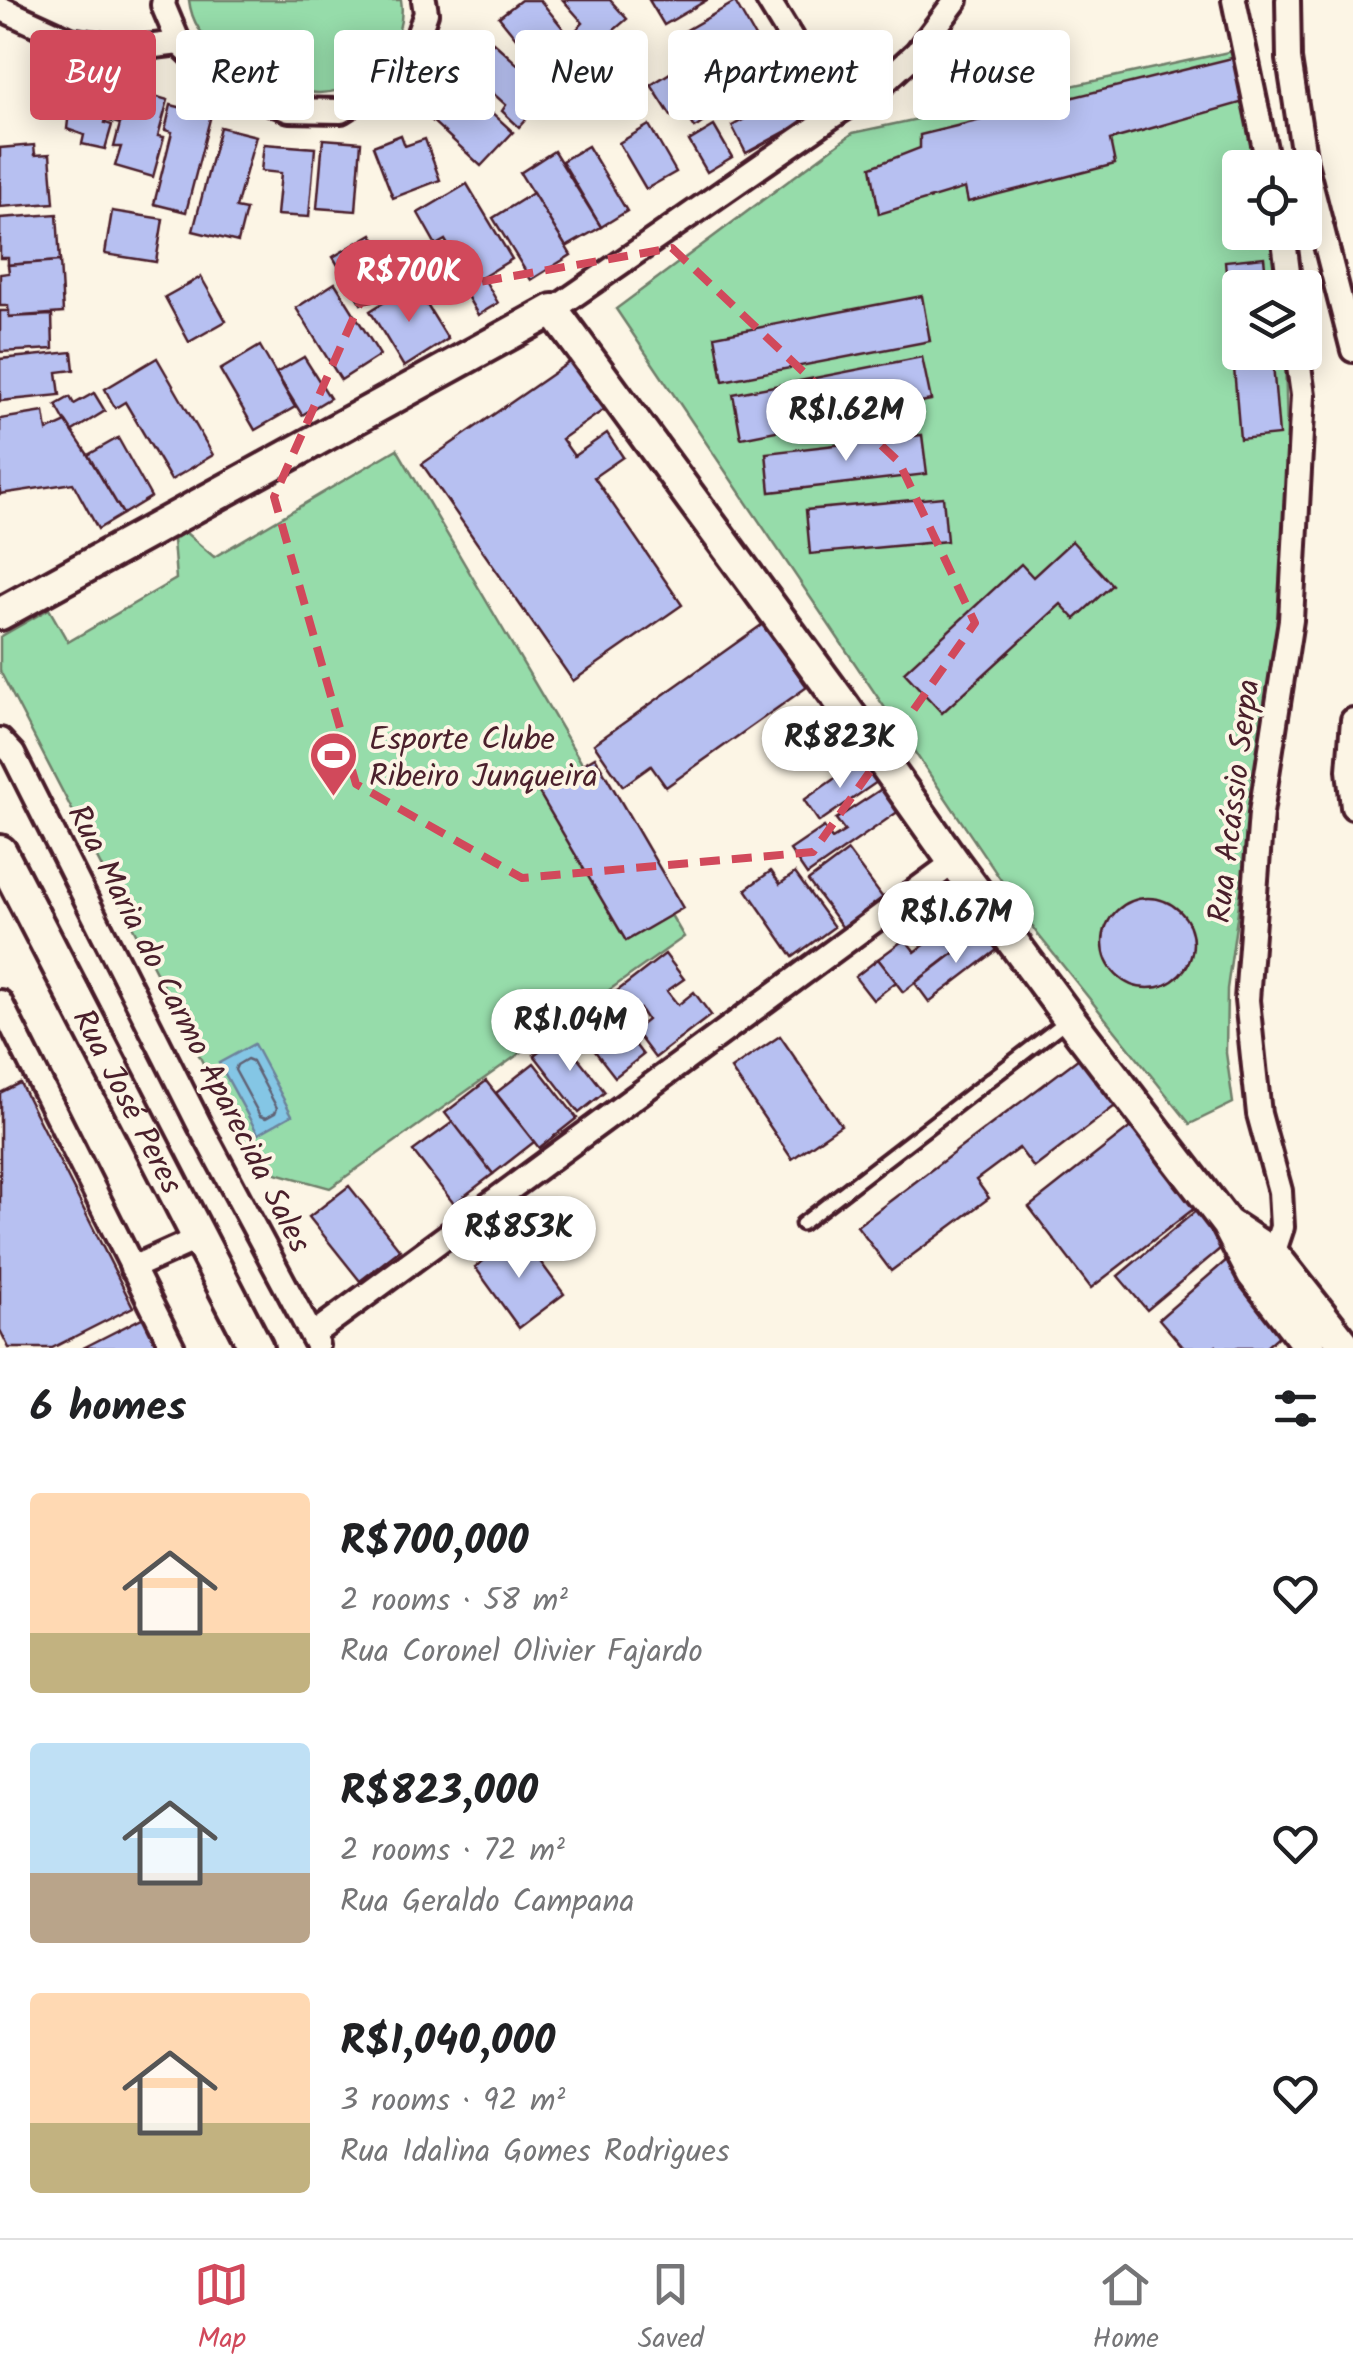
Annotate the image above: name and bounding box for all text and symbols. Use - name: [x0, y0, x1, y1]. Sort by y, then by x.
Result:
- chip: Buy: [30, 30, 156, 120]
- chip: Rent: [176, 30, 314, 120]
- chip: Filters: [334, 30, 495, 120]
- chip: New: [515, 30, 648, 120]
- chip: Apartment: [668, 30, 893, 120]
- chip: House: [913, 30, 1070, 120]
- map controls: [1222, 150, 1322, 370]
- button: locate: [1222, 150, 1322, 250]
- pin: R$700K: [328, 240, 490, 325]
- text: R$700K: [356, 247, 462, 298]
- button: layers: [1222, 270, 1322, 370]
- pin: R$1.62M: [754, 379, 938, 464]
- text: R$1.62M: [788, 386, 904, 437]
- street label: Rua Acássio Serpa: [1195, 677, 1276, 926]
- pin: R$823K: [759, 706, 921, 791]
- text: R$823K: [784, 713, 896, 764]
- place label: Esporte Clube Ribeiro Junqueira: [369, 715, 598, 803]
- sports icon: Esporte Clube Ribeiro Junqueira: [308, 730, 360, 798]
- street label: Rua Maria do Carmo Aparecida Sales: [52, 796, 324, 1263]
- pin: R$1.67M: [864, 881, 1048, 966]
- text: R$1.67M: [900, 888, 1012, 939]
- pin: R$1.04M: [478, 989, 662, 1074]
- text: R$1.04M: [513, 996, 627, 1047]
- street label: Rua José Peres: [57, 1000, 195, 1204]
- pin: R$853K: [438, 1196, 600, 1281]
- text: R$853K: [464, 1203, 574, 1254]
- text: 6 homes: [30, 1375, 186, 1442]
- icon: filters: [1268, 1381, 1323, 1436]
- text: R$700,000: [340, 1509, 529, 1576]
- icon: home: [110, 1533, 230, 1653]
- icon: heart: [1268, 1566, 1323, 1621]
- text: 2 rooms · 58 m²: [340, 1576, 568, 1627]
- text: Rua Coronel Olivier Fajardo: [340, 1627, 703, 1678]
- text: R$823,000: [340, 1759, 538, 1826]
- icon: home: [110, 1783, 230, 1903]
- icon: heart: [1268, 1816, 1323, 1871]
- text: 2 rooms · 72 m²: [340, 1826, 565, 1877]
- text: Rua Geraldo Campana: [340, 1877, 635, 1928]
- text: R$1,040,000: [340, 2009, 555, 2076]
- icon: home: [110, 2033, 230, 2153]
- icon: heart: [1268, 2066, 1323, 2121]
- text: 3 rooms · 92 m²: [340, 2076, 565, 2127]
- text: Rua Idalina Gomes Rodrigues: [340, 2127, 730, 2178]
- tab: Map: [194, 2257, 249, 2362]
- tab: Saved: [638, 2257, 704, 2362]
- tab: Home: [1092, 2257, 1159, 2362]

